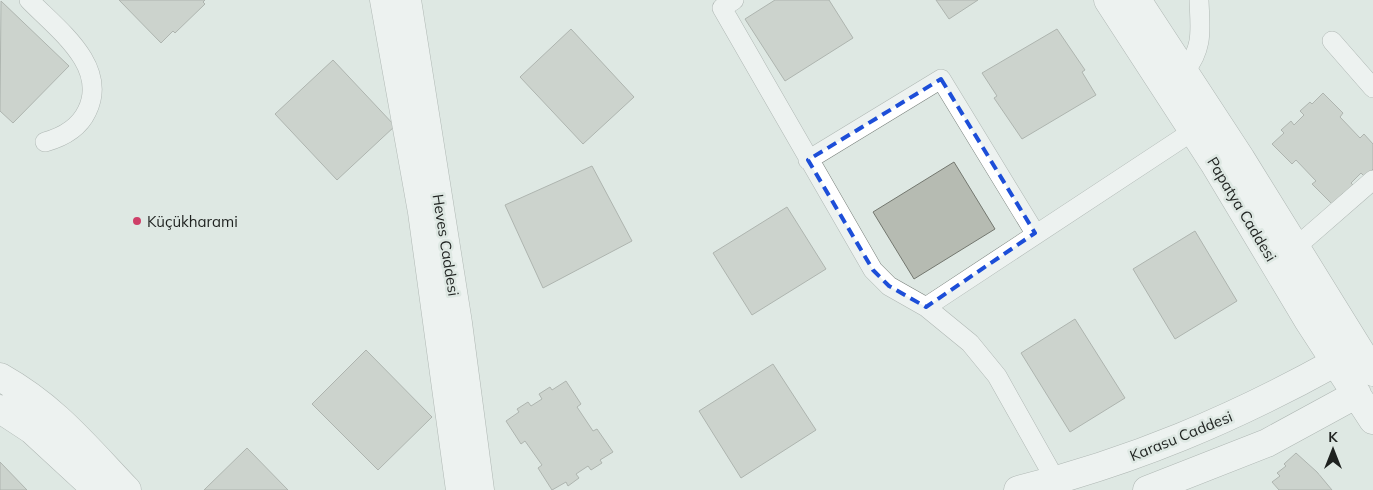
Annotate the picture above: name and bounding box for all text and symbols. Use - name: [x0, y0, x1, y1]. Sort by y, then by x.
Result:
- street label: Papatya Caddesi: [1203, 153, 1281, 265]
- street label: Heves Caddesi: [429, 193, 463, 297]
- place label: Küçükharami: [147, 212, 238, 231]
- marker: Küçükharami: [131, 215, 143, 227]
- street label: Karasu Caddesi: [1127, 407, 1235, 465]
- north arrow: [1308, 425, 1358, 475]
- text: K: [1328, 428, 1338, 446]

